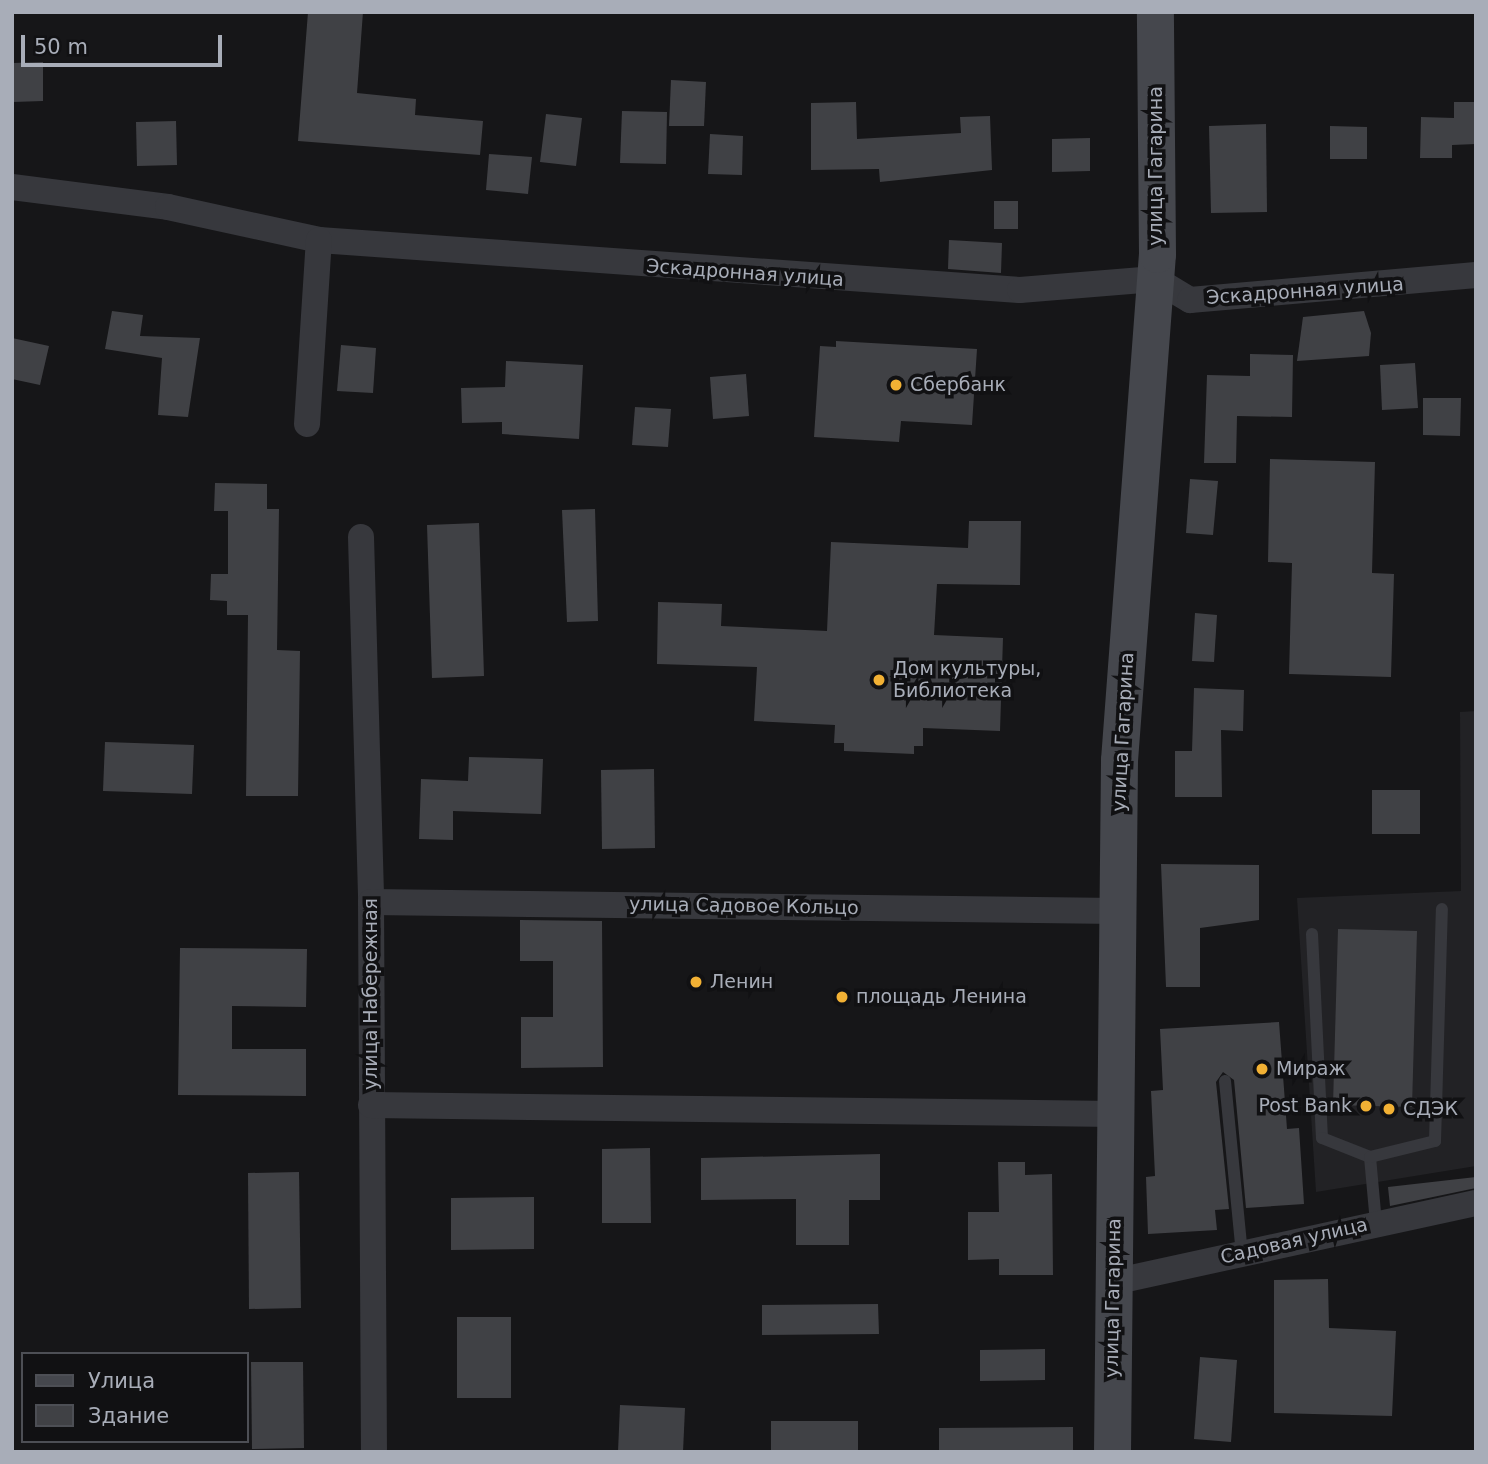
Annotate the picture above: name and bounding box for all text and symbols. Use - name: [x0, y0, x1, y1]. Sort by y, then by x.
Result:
- scale bar: [24, 21, 226, 65]
- text: 50 m: [34, 35, 88, 59]
- street label: улица Гагарина: [1145, 86, 1167, 246]
- street label: Эскадронная улица: [645, 255, 845, 291]
- street label: Эскадронная улица: [1205, 273, 1405, 309]
- place label: Сбербанк: [910, 374, 1006, 396]
- marker: Сбербанк: [888, 377, 904, 393]
- street label: улица Гагарина: [1107, 652, 1139, 812]
- place label: Дом культуры, Библиотека: [893, 658, 1041, 702]
- marker: Дом культуры, Библиотека: [871, 672, 887, 688]
- street label: улица Садовое Кольцо: [629, 893, 859, 919]
- street label: улица Набережная: [360, 898, 382, 1090]
- place label: Ленин: [710, 971, 773, 993]
- marker: Ленин: [688, 974, 704, 990]
- place label: площадь Ленина: [856, 986, 1027, 1008]
- marker: площадь Ленина: [834, 989, 850, 1005]
- place label: Мираж: [1276, 1058, 1346, 1080]
- marker: Мираж: [1254, 1061, 1270, 1077]
- place label: Post Bank: [1258, 1095, 1352, 1117]
- marker: Post Bank: [1358, 1098, 1374, 1114]
- place label: СДЭК: [1403, 1098, 1458, 1120]
- marker: СДЭК: [1381, 1101, 1397, 1117]
- street label: Садовая улица: [1218, 1213, 1370, 1269]
- street label: улица Гагарина: [1100, 1218, 1126, 1378]
- legend: [21, 1352, 248, 1443]
- text: Улица: [88, 1369, 155, 1393]
- text: Здание: [88, 1404, 169, 1428]

